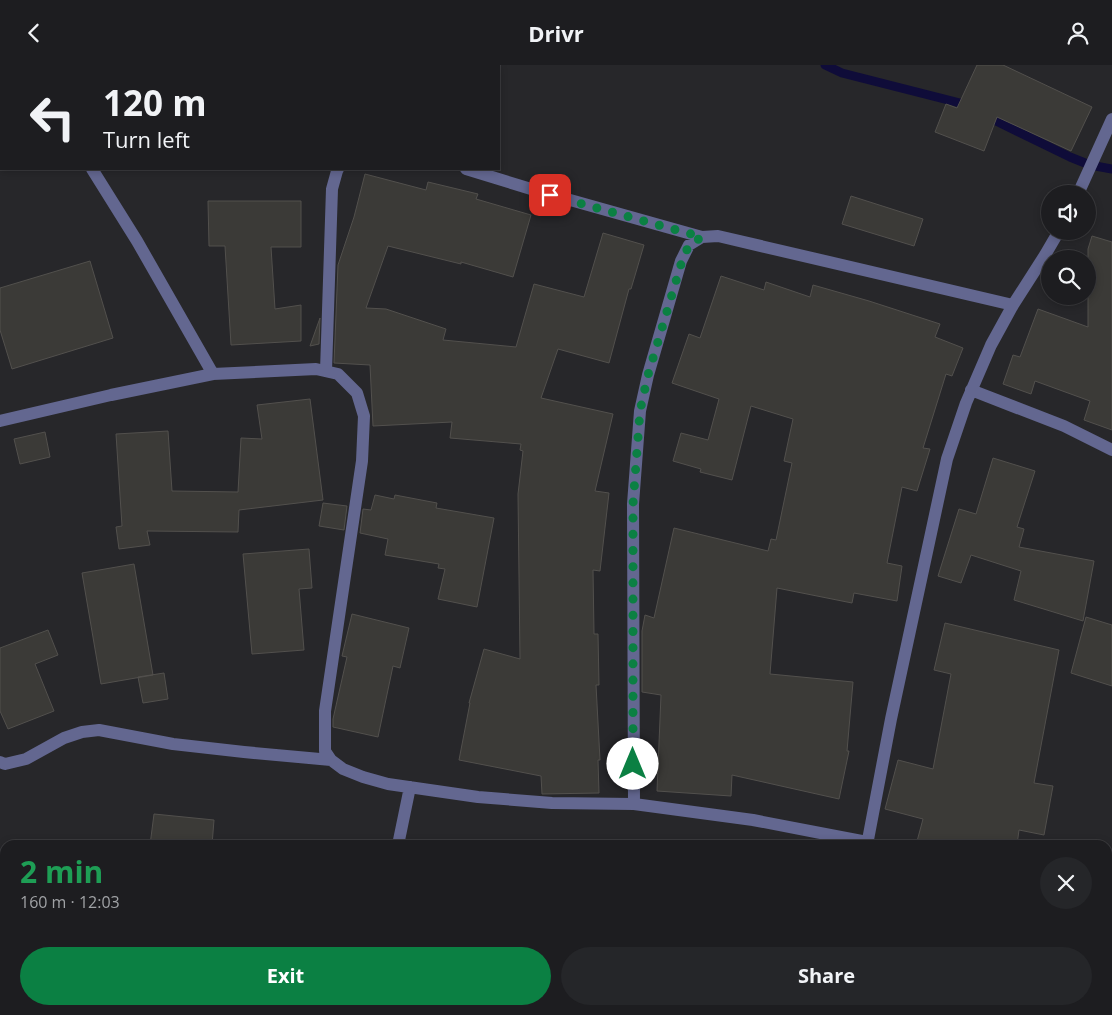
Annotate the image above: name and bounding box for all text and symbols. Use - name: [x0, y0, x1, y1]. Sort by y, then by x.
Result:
- text: Drivr: [528, 18, 584, 48]
- icon: back: [20, 19, 48, 47]
- icon: person: [1064, 19, 1092, 47]
- text: 120 m: [103, 79, 207, 126]
- icon: left: [20, 85, 85, 150]
- text: Turn left: [103, 124, 190, 154]
- pin: [529, 174, 571, 216]
- icon: arrive: [536, 181, 564, 209]
- map controls: [1041, 185, 1096, 305]
- button: sound: [1041, 185, 1096, 240]
- button: search: [1041, 250, 1096, 305]
- position arrow: [606, 737, 658, 789]
- text: 2 min: [20, 851, 103, 892]
- button: close: [1040, 857, 1092, 909]
- text: 160 m · 12:03: [20, 891, 120, 913]
- button: Exit: [20, 947, 551, 1005]
- button: Share: [561, 947, 1092, 1005]

